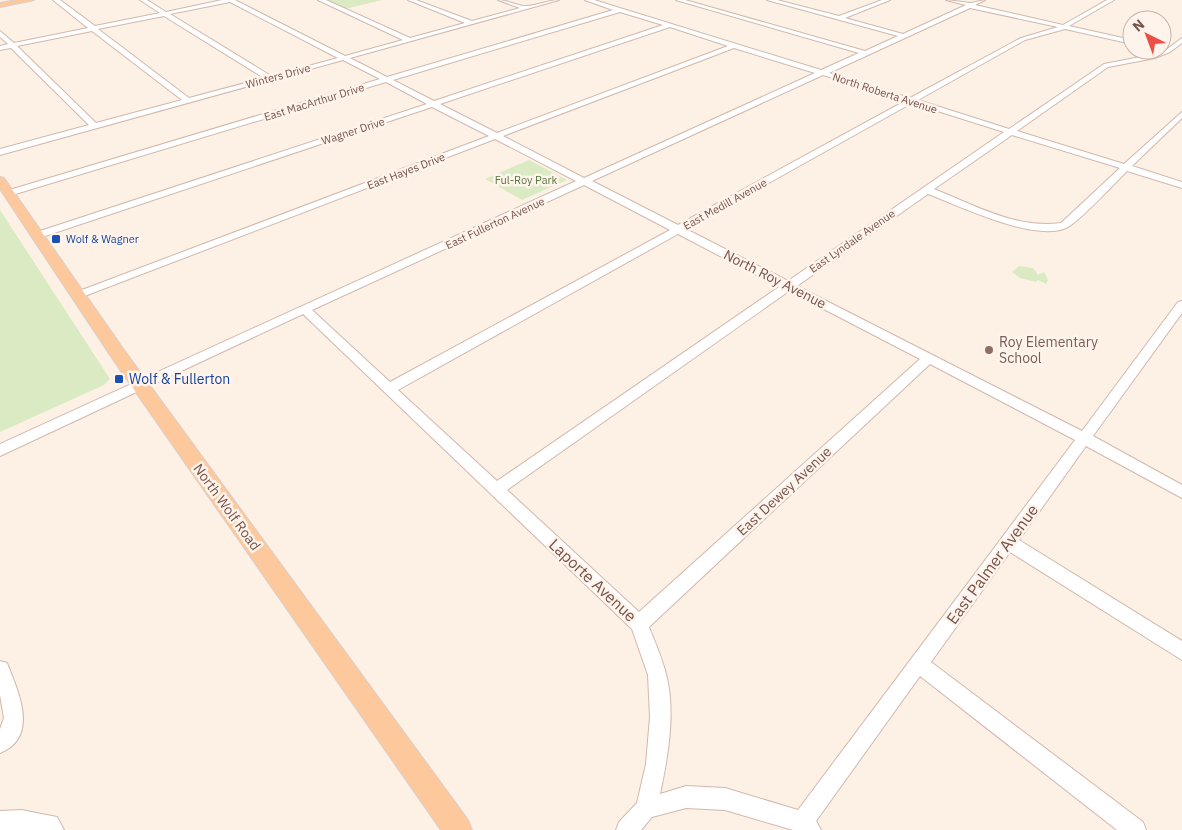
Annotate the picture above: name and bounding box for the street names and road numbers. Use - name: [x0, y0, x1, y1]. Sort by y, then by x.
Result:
- street label: Winters Drive: [244, 61, 312, 91]
- street label: North Roberta Avenue: [831, 69, 939, 117]
- street label: East MacArthur Drive: [262, 80, 366, 124]
- street label: Wagner Drive: [320, 114, 386, 148]
- street label: East Hayes Drive: [365, 150, 447, 192]
- street label: East Medill Avenue: [681, 175, 769, 233]
- street label: East Fullerton Avenue: [443, 194, 547, 252]
- street label: East Lyndale Avenue: [806, 206, 898, 276]
- street label: North Roy Avenue: [721, 245, 830, 313]
- street label: East Dewey Avenue: [733, 442, 835, 539]
- street label: North Wolf Road: [189, 460, 265, 554]
- street label: East Palmer Avenue: [942, 500, 1042, 628]
- street label: Laporte Avenue: [545, 534, 641, 626]

